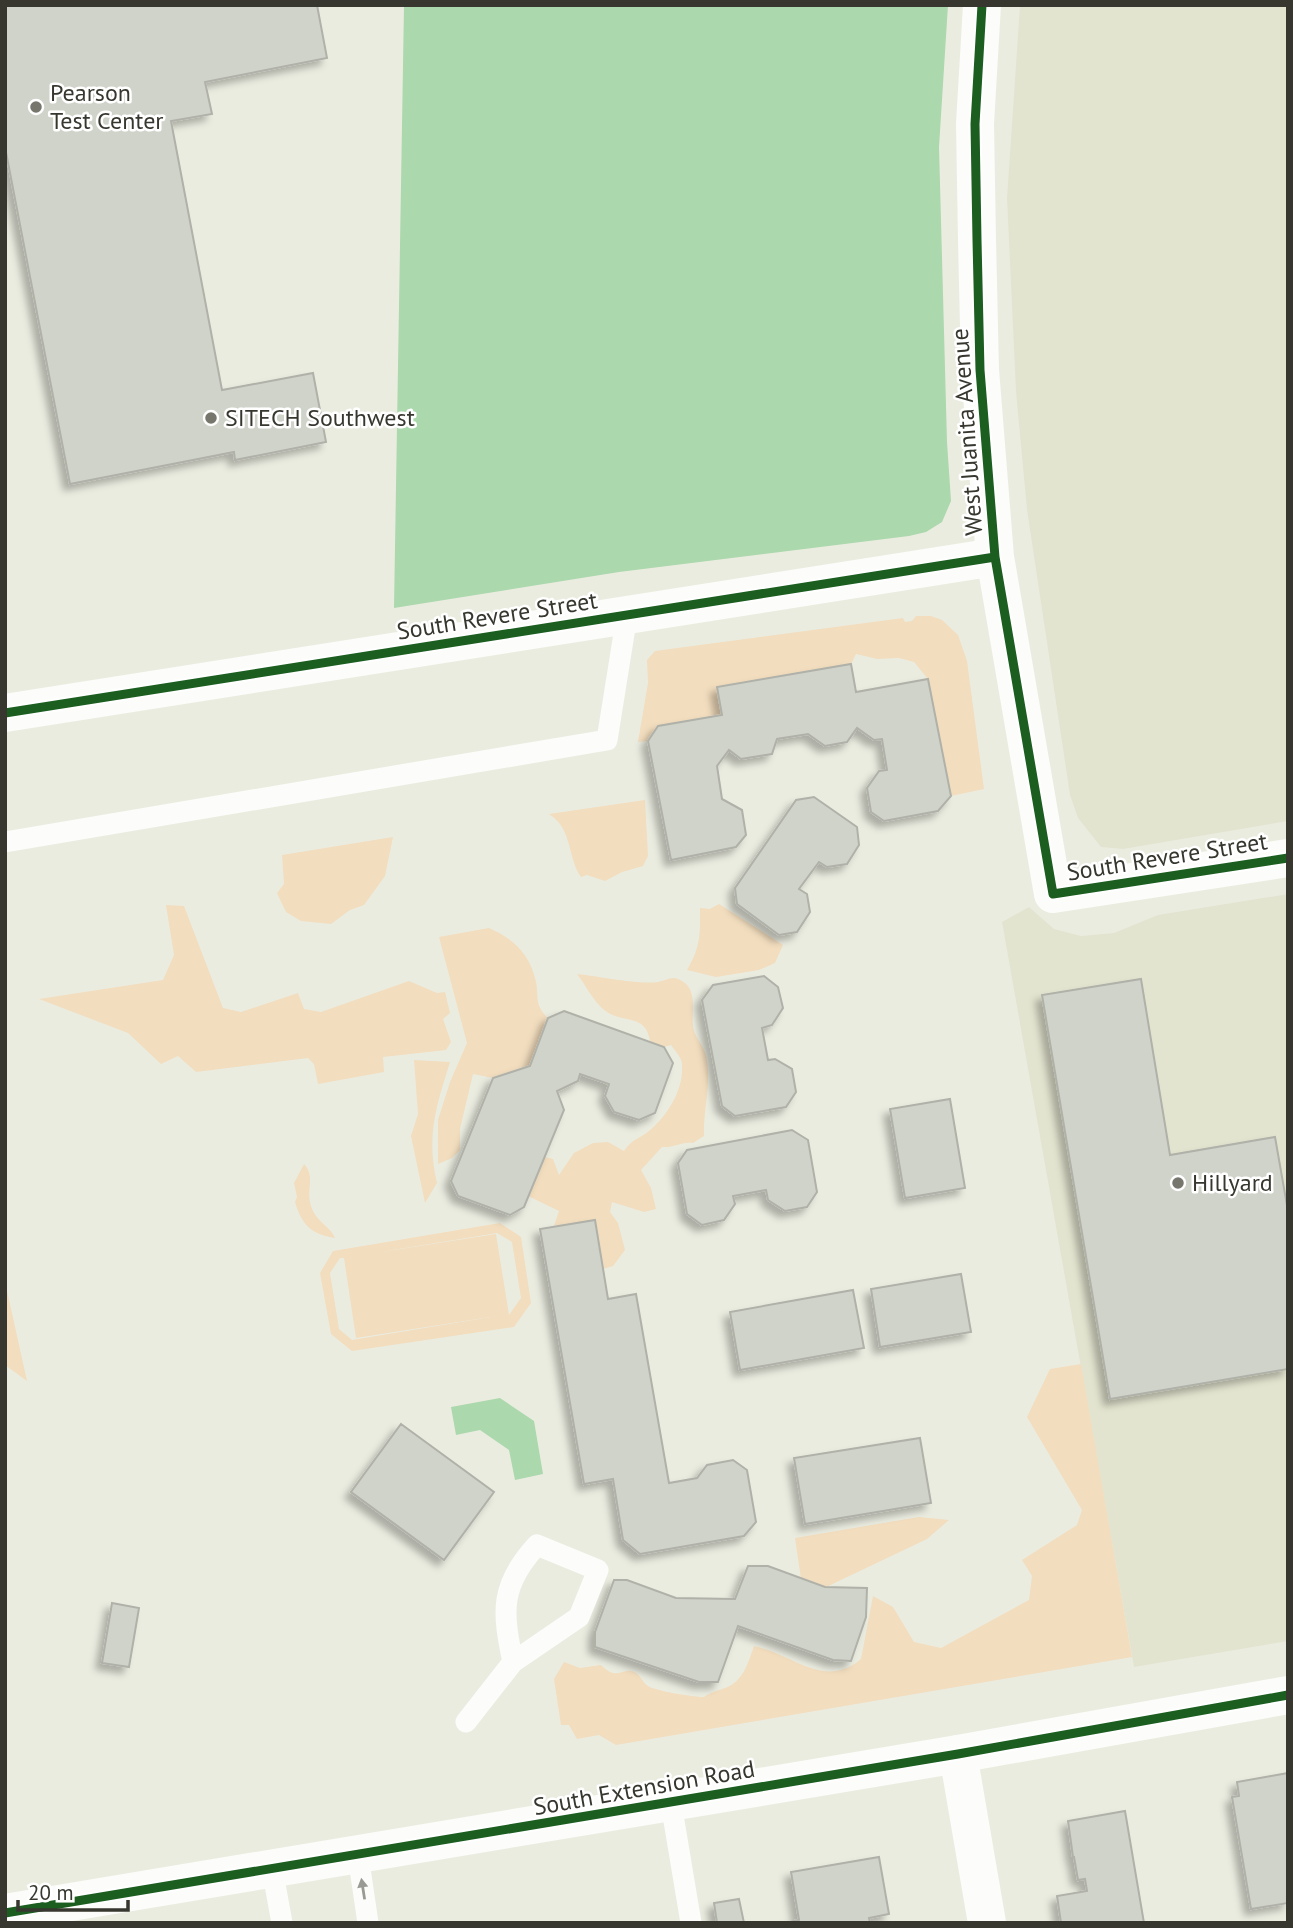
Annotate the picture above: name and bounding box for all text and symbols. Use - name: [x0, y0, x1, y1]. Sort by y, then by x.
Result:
- place label: Pearson Test Center: [50, 77, 164, 136]
- marker: Pearson Test Center: [28, 99, 44, 115]
- street label: West Juanita Avenue: [944, 327, 989, 537]
- place label: SITECH Southwest: [225, 402, 415, 433]
- marker: SITECH Southwest: [203, 410, 219, 426]
- street label: South Revere Street: [394, 584, 599, 647]
- street label: South Revere Street: [1064, 825, 1269, 888]
- place label: Hillyard: [1192, 1167, 1273, 1198]
- marker: Hillyard: [1170, 1175, 1186, 1191]
- street label: South Extension Road: [531, 1753, 757, 1822]
- scale bar: [18, 1868, 128, 1912]
- one-way arrow: [357, 1878, 368, 1900]
- text: 20 m: [28, 1879, 74, 1906]

